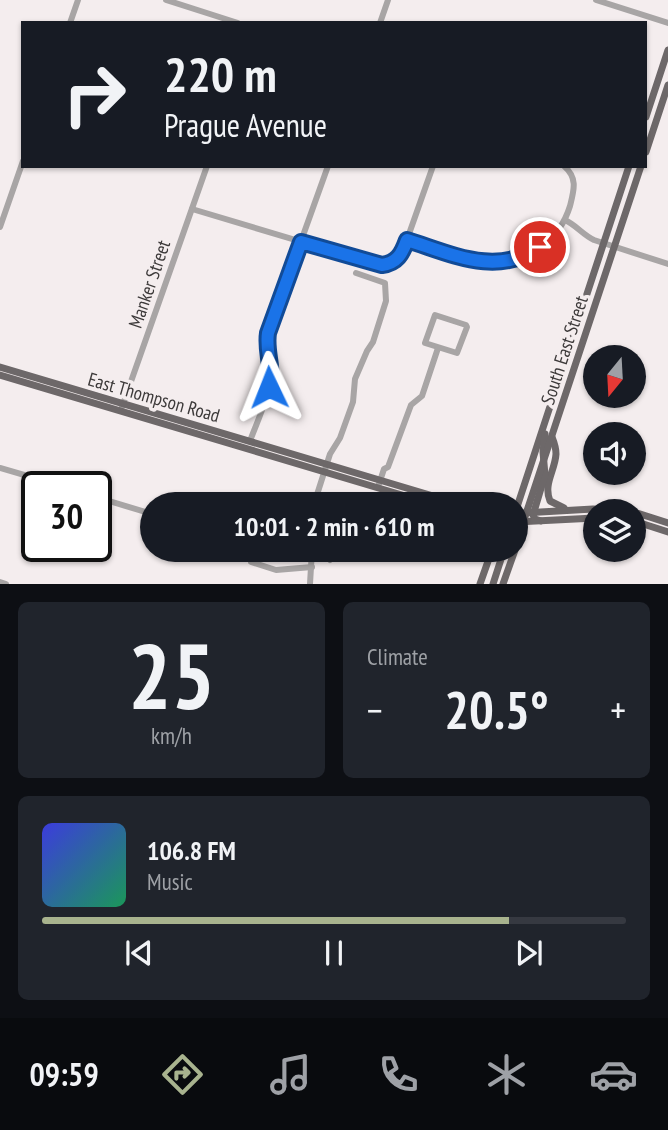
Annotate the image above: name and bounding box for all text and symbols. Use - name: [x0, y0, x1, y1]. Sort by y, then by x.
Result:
- text: 220 m: [164, 42, 277, 106]
- icon: right: [49, 49, 140, 140]
- text: Prague Avenue: [164, 104, 327, 146]
- pin: [510, 217, 570, 277]
- icon: arrive: [521, 228, 559, 266]
- street label: Manker Street: [123, 236, 176, 331]
- street label: South East Street: [535, 292, 593, 407]
- north arrow: [583, 345, 646, 408]
- map controls: [583, 345, 646, 562]
- position arrow: [232, 350, 306, 424]
- street label: East Thompson Road: [85, 367, 223, 427]
- button: sound: [583, 422, 646, 485]
- speed limit sign: 30: [21, 471, 112, 562]
- button: layers: [583, 499, 646, 562]
- text: 10:01 · 2 min · 610 m: [234, 510, 434, 543]
- text: 25: [128, 616, 215, 734]
- text: Climate: [367, 642, 428, 671]
- text: 20.5°: [444, 676, 549, 743]
- text: −: [367, 685, 383, 734]
- text: +: [610, 685, 626, 734]
- text: km/h: [151, 721, 192, 750]
- text: 106.8 FM: [147, 834, 236, 867]
- text: Music: [147, 867, 193, 896]
- icon: previous: [120, 934, 158, 972]
- icon: pause: [315, 934, 353, 972]
- icon: next: [510, 934, 548, 972]
- icon: directions: [158, 1050, 207, 1099]
- icon: music: [266, 1050, 315, 1099]
- icon: phone: [374, 1050, 423, 1099]
- icon: climate: [482, 1050, 531, 1099]
- icon: car: [589, 1050, 638, 1099]
- text: 09:59: [29, 1053, 99, 1095]

